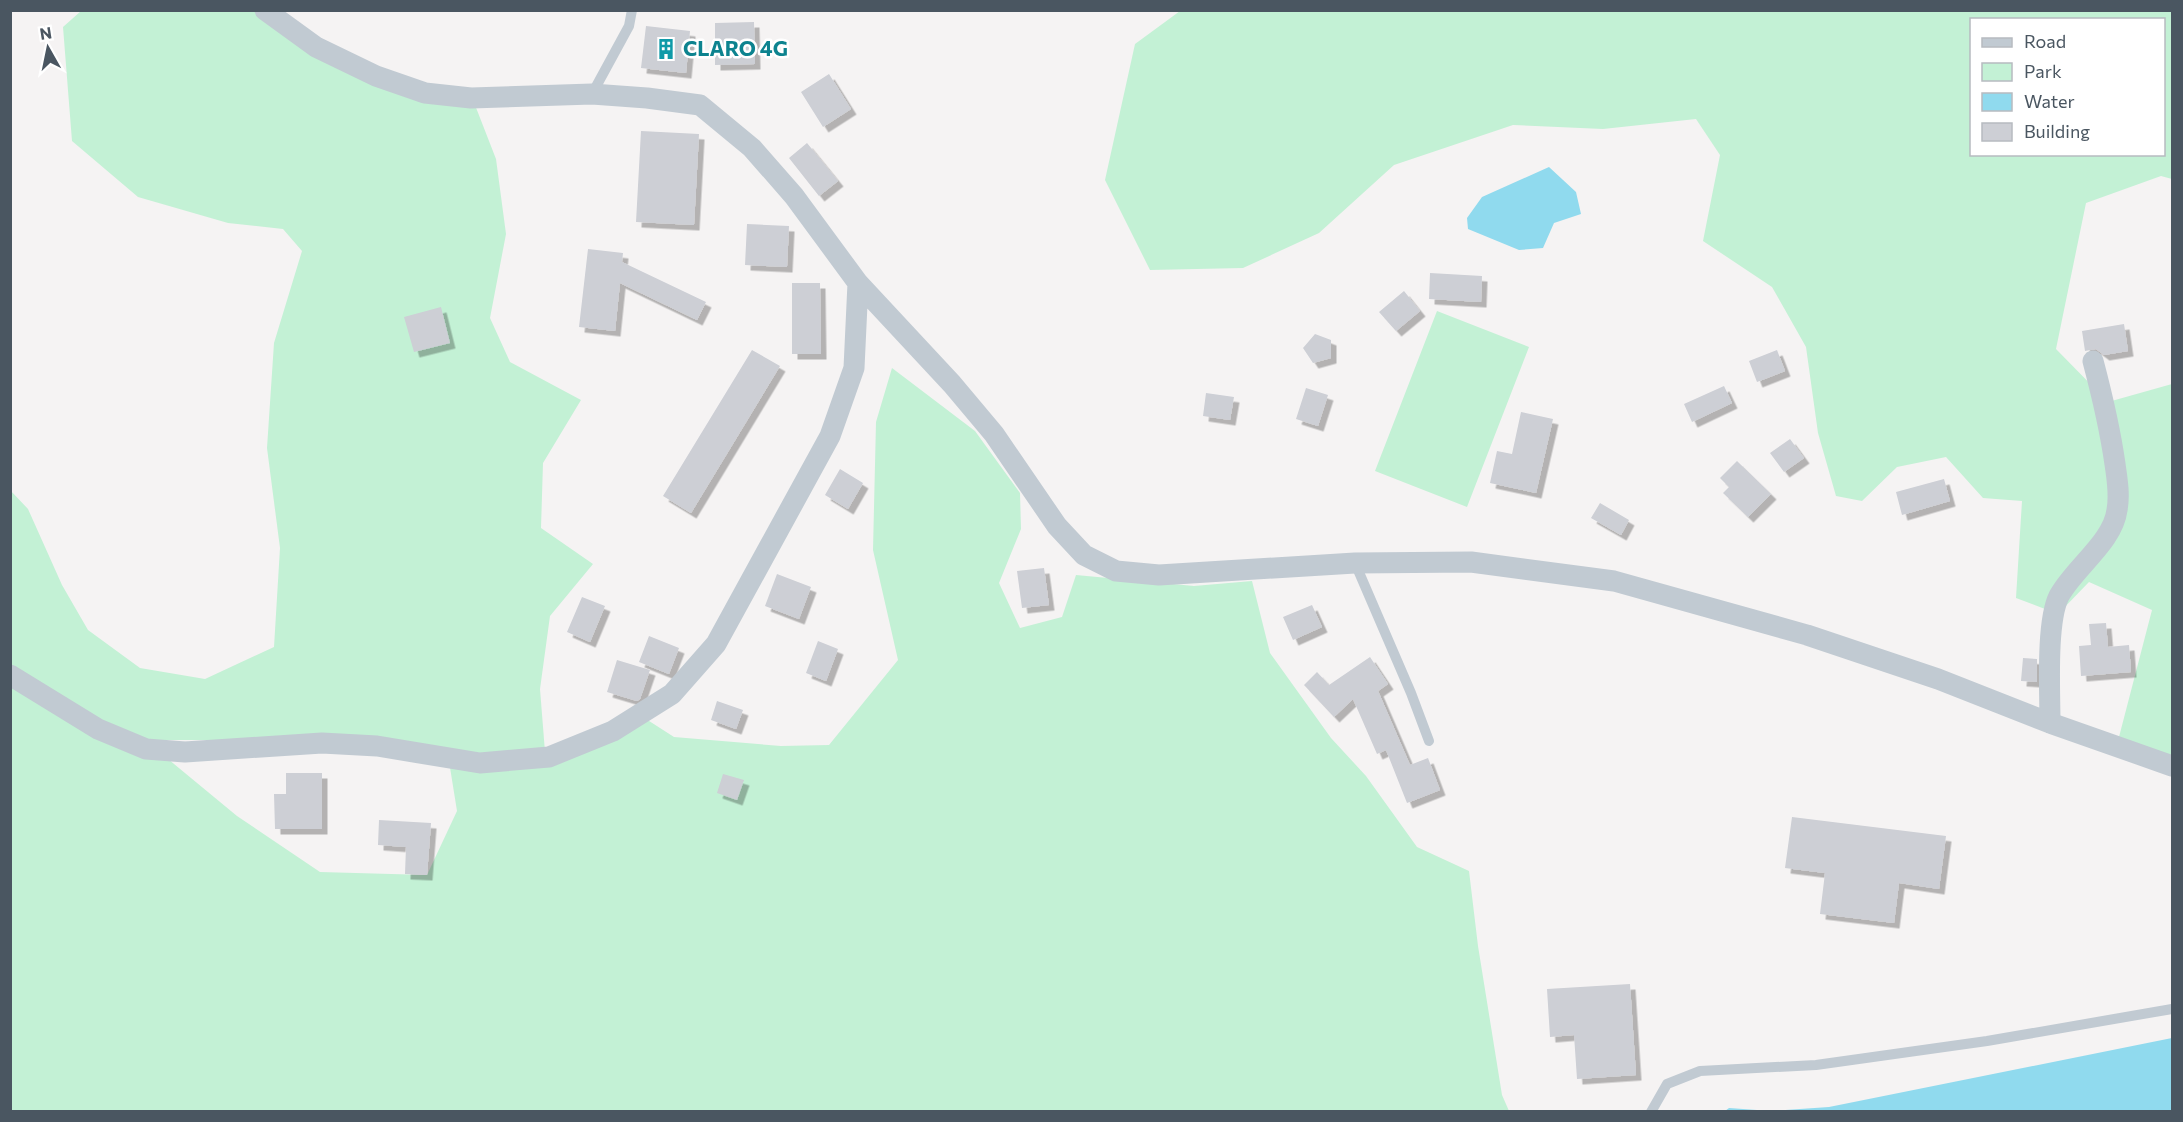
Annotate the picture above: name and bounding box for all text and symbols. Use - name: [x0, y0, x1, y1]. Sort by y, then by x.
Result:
- north arrow: [18, 18, 78, 78]
- legend: [1970, 18, 2165, 156]
- text: N: [38, 22, 53, 43]
- text: Road: [2024, 30, 2066, 52]
- place label: CLARO 4G: [683, 35, 788, 60]
- building icon: CLARO 4G: [654, 37, 678, 61]
- text: Park: [2024, 60, 2062, 82]
- text: Water: [2024, 90, 2075, 112]
- text: Building: [2024, 120, 2090, 142]

